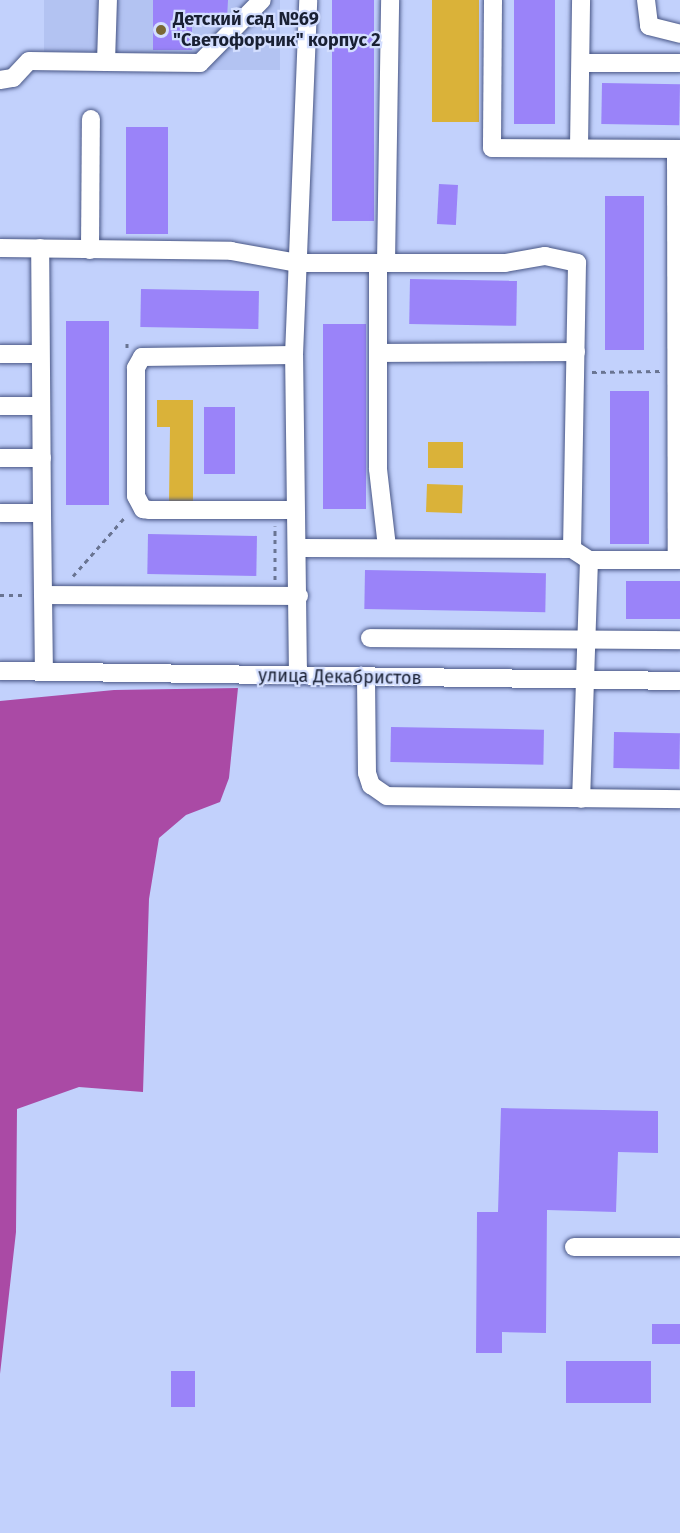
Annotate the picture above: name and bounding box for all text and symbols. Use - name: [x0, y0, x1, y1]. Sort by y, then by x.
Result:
- place label: Детский сад №69 "Светофорчик" корпус 2: [173, 9, 381, 52]
- marker: Детский сад №69 "Светофорчик" корпус 2: [154, 23, 168, 37]
- street label: улица Декабристов: [258, 665, 422, 689]

